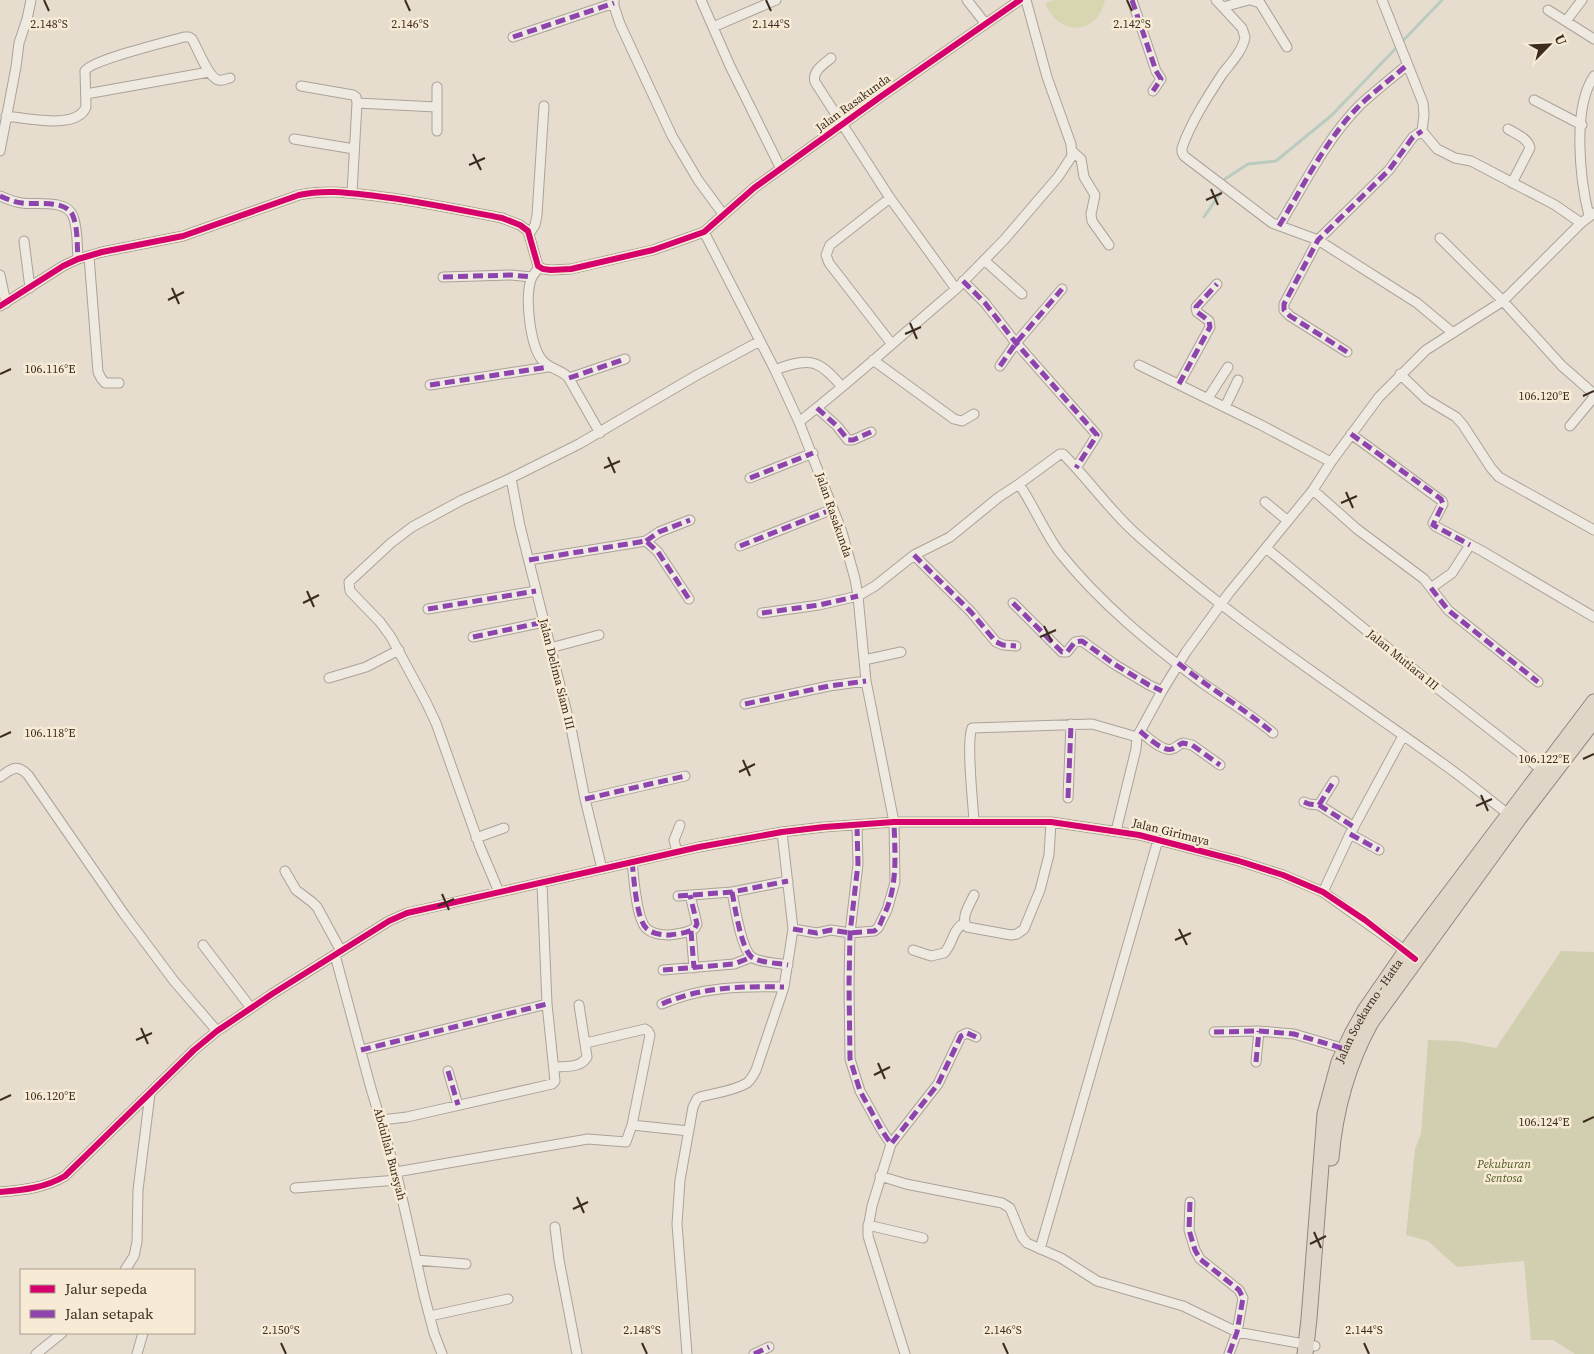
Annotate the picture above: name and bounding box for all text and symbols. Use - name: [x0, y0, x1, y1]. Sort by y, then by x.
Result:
- text: 2.148°S: [30, 16, 68, 32]
- text: 2.146°S: [391, 16, 429, 32]
- text: 2.144°S: [752, 16, 790, 32]
- text: 2.142°S: [1113, 16, 1151, 32]
- north arrow: [1524, 20, 1574, 70]
- text: U: [1550, 31, 1572, 48]
- street label: Jalan Rasakunda: [812, 70, 894, 136]
- text: 106.116°E: [25, 361, 75, 377]
- text: 106.120°E: [1519, 388, 1569, 404]
- street label: Jalan Rasakunda: [812, 470, 856, 560]
- street label: Jalan Delima Siam III: [535, 616, 579, 731]
- street label: Jalan Mutiara III: [1363, 625, 1442, 694]
- text: 106.118°E: [25, 725, 75, 741]
- text: 106.122°E: [1519, 751, 1569, 767]
- street label: Jalan Girimaya: [1130, 814, 1212, 850]
- street label: Jalan Soekarno - Hatta: [1331, 955, 1407, 1066]
- text: 106.120°E: [25, 1088, 75, 1104]
- street label: Abdullah Bursyah: [370, 1106, 410, 1202]
- text: 106.124°E: [1519, 1114, 1569, 1130]
- park label: Pekuburan Sentosa: [1476, 1156, 1531, 1186]
- legend: [20, 1269, 195, 1334]
- text: Jalur sepeda: [64, 1278, 148, 1299]
- text: Jalan setapak: [64, 1303, 154, 1324]
- text: 2.150°S: [262, 1322, 300, 1338]
- text: 2.148°S: [623, 1322, 661, 1338]
- text: 2.146°S: [984, 1322, 1022, 1338]
- text: 2.144°S: [1345, 1322, 1383, 1338]

